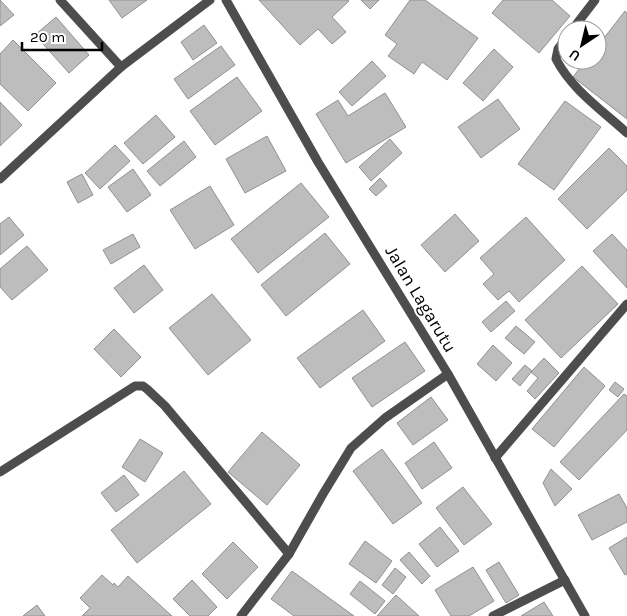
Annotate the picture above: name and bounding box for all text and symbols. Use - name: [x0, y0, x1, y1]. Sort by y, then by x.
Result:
- scale bar: [22, 20, 102, 52]
- north arrow: [557, 20, 607, 70]
- text: 20 m: [30, 28, 65, 46]
- text: U: [566, 46, 584, 65]
- street label: Jalan Lagarutu: [380, 242, 462, 356]

